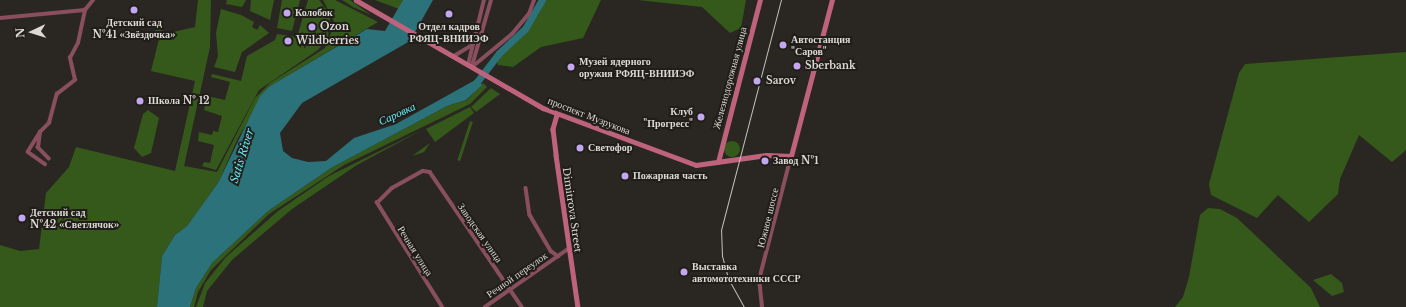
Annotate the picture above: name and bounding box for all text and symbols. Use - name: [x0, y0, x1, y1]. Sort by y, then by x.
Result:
- marker: Детский сад №41 «Звёздочка»: [129, 5, 139, 15]
- place label: Колобок: [295, 7, 333, 19]
- marker: Колобок: [282, 8, 292, 18]
- marker: Отдел кадров РФЯЦ-ВНИИЭФ: [444, 9, 454, 19]
- north arrow: [12, 12, 52, 52]
- place label: Детский сад №41 «Звёздочка»: [93, 16, 175, 40]
- place label: Отдел кадров РФЯЦ-ВНИИЭФ: [409, 20, 489, 44]
- place label: Ozon: [320, 21, 349, 33]
- marker: Ozon: [307, 22, 317, 32]
- street label: Железнодорожная улица: [711, 26, 749, 130]
- text: N: [13, 27, 27, 38]
- place label: Автостанция "Саров": [791, 33, 850, 56]
- place label: Wildberries: [296, 35, 359, 47]
- marker: Wildberries: [283, 36, 293, 46]
- marker: Автостанция "Саров": [778, 40, 788, 50]
- place label: Музей ядерного оружия РФЯЦ-ВНИИЭФ: [579, 55, 694, 78]
- place label: Sberbank: [805, 60, 856, 72]
- marker: Sberbank: [792, 61, 802, 71]
- marker: Музей ядерного оружия РФЯЦ-ВНИИЭФ: [566, 62, 576, 72]
- marker: Sarov: [751, 75, 763, 87]
- place label: Sarov: [766, 75, 796, 87]
- place label: Школа № 12: [148, 95, 210, 107]
- street label: проспект Музрукова: [546, 95, 632, 137]
- marker: Школа № 12: [135, 96, 145, 106]
- water label: Саровка: [377, 100, 417, 128]
- place label: Клуб "Прогресс": [643, 105, 693, 128]
- marker: Клуб "Прогресс": [696, 112, 706, 122]
- water label: Satis River: [227, 127, 257, 185]
- place label: Светофор: [588, 142, 632, 154]
- marker: Светофор: [575, 143, 585, 153]
- place label: Завод №1: [773, 155, 819, 167]
- marker: Завод №1: [760, 156, 770, 166]
- street label: Dimitrova Street: [560, 167, 584, 253]
- place label: Пожарная часть: [633, 170, 707, 182]
- marker: Пожарная часть: [620, 171, 630, 181]
- street label: Южное шоссе: [755, 187, 781, 249]
- street label: Заводская улица: [455, 201, 505, 265]
- place label: Детский сад №42 «Светлячок»: [30, 206, 119, 230]
- marker: Детский сад №42 «Светлячок»: [17, 213, 27, 223]
- street label: Речная улица: [395, 224, 435, 278]
- street label: Речной переулок: [484, 250, 550, 300]
- place label: Выставка автомототехники СССР: [692, 260, 801, 284]
- marker: Выставка автомототехники СССР: [679, 267, 689, 277]

